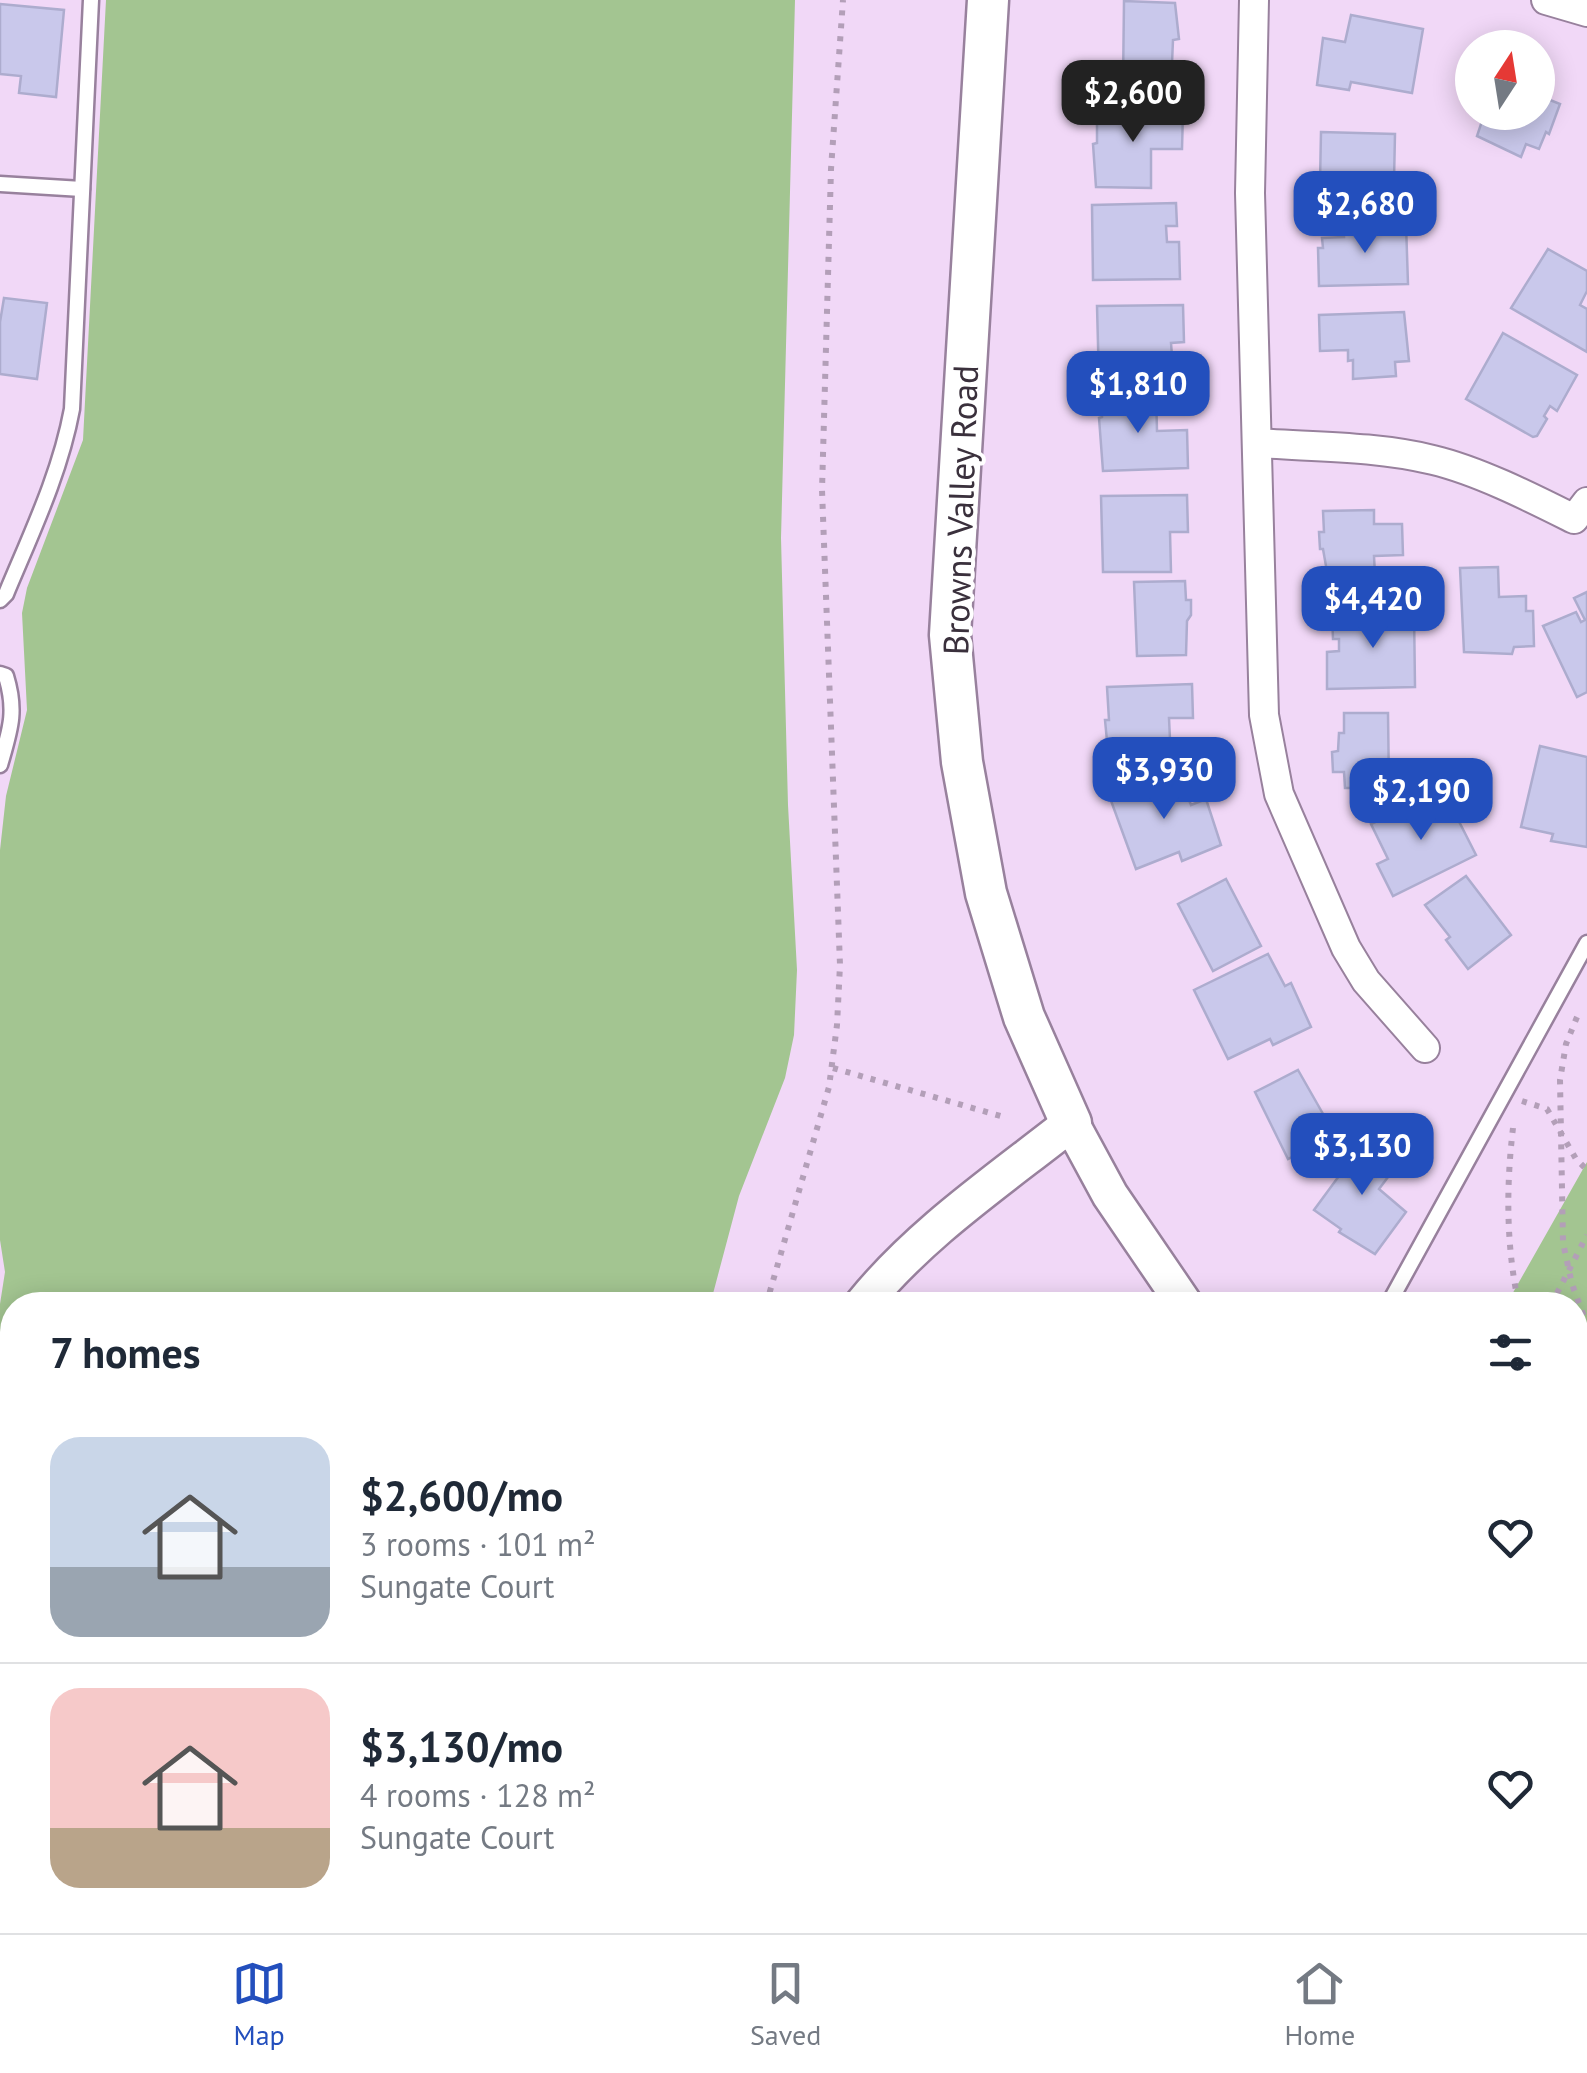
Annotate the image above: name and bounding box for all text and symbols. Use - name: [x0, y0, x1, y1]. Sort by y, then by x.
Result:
- north arrow: [1455, 30, 1555, 130]
- map controls: [1455, 30, 1555, 130]
- pin: $2,600: [1052, 60, 1214, 145]
- text: $2,600: [1084, 71, 1182, 113]
- pin: $2,680: [1284, 171, 1446, 256]
- text: $2,680: [1316, 182, 1414, 224]
- pin: $1,810: [1057, 351, 1219, 436]
- text: $1,810: [1089, 362, 1187, 404]
- street label: Browns Valley Road: [932, 364, 988, 656]
- pin: $4,420: [1292, 566, 1454, 651]
- text: $4,420: [1324, 577, 1422, 619]
- pin: $3,930: [1083, 737, 1245, 822]
- text: $3,930: [1115, 748, 1213, 790]
- pin: $2,190: [1340, 758, 1502, 843]
- text: $2,190: [1372, 769, 1470, 811]
- pin: $3,130: [1281, 1113, 1443, 1198]
- text: $3,130: [1313, 1124, 1411, 1166]
- text: 7 homes: [50, 1325, 201, 1380]
- icon: filters: [1483, 1325, 1538, 1380]
- text: $2,600/mo: [360, 1468, 563, 1523]
- icon: home: [130, 1477, 250, 1597]
- icon: heart: [1483, 1510, 1538, 1565]
- text: 3 rooms · 101 m²: [360, 1523, 596, 1565]
- text: Sungate Court: [360, 1565, 554, 1607]
- text: $3,130/mo: [360, 1719, 563, 1774]
- icon: home: [130, 1728, 250, 1848]
- icon: heart: [1483, 1761, 1538, 1816]
- text: 4 rooms · 128 m²: [360, 1774, 596, 1816]
- text: Sungate Court: [360, 1816, 554, 1858]
- tab: Map: [232, 1956, 287, 2053]
- tab: Saved: [750, 1956, 821, 2053]
- tab: Home: [1285, 1956, 1355, 2053]

